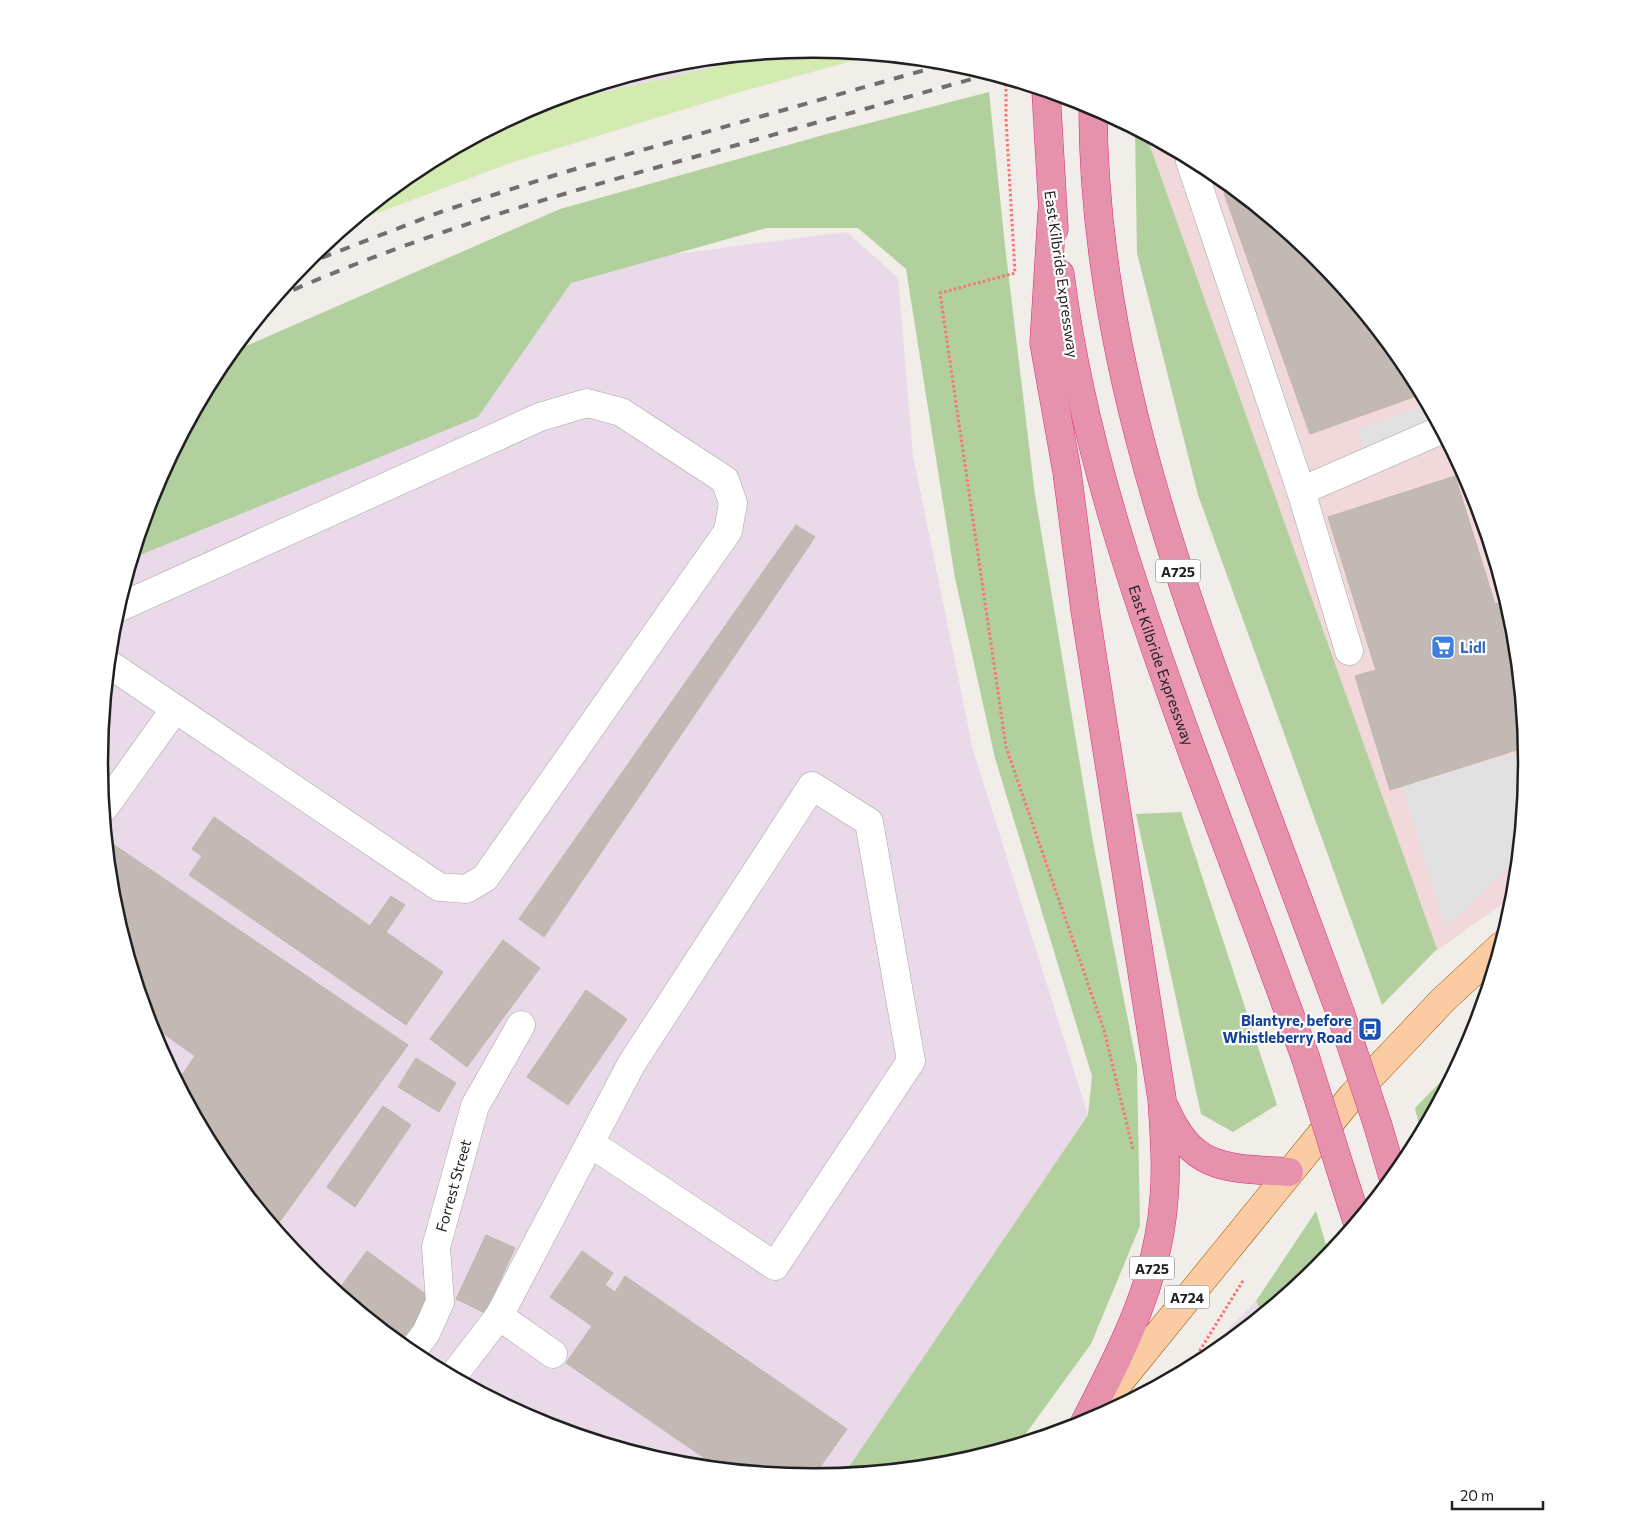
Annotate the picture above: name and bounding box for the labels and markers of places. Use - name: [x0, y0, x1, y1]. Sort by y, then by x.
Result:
- supermarket icon: Lidl: [1430, 634, 1456, 660]
- place label: Lidl: [1460, 638, 1486, 656]
- place label: Blantyre, before Whistleberry Road: [1222, 1011, 1352, 1046]
- bus stop icon: Blantyre, before Whistleberry Road: [1357, 1016, 1383, 1042]

